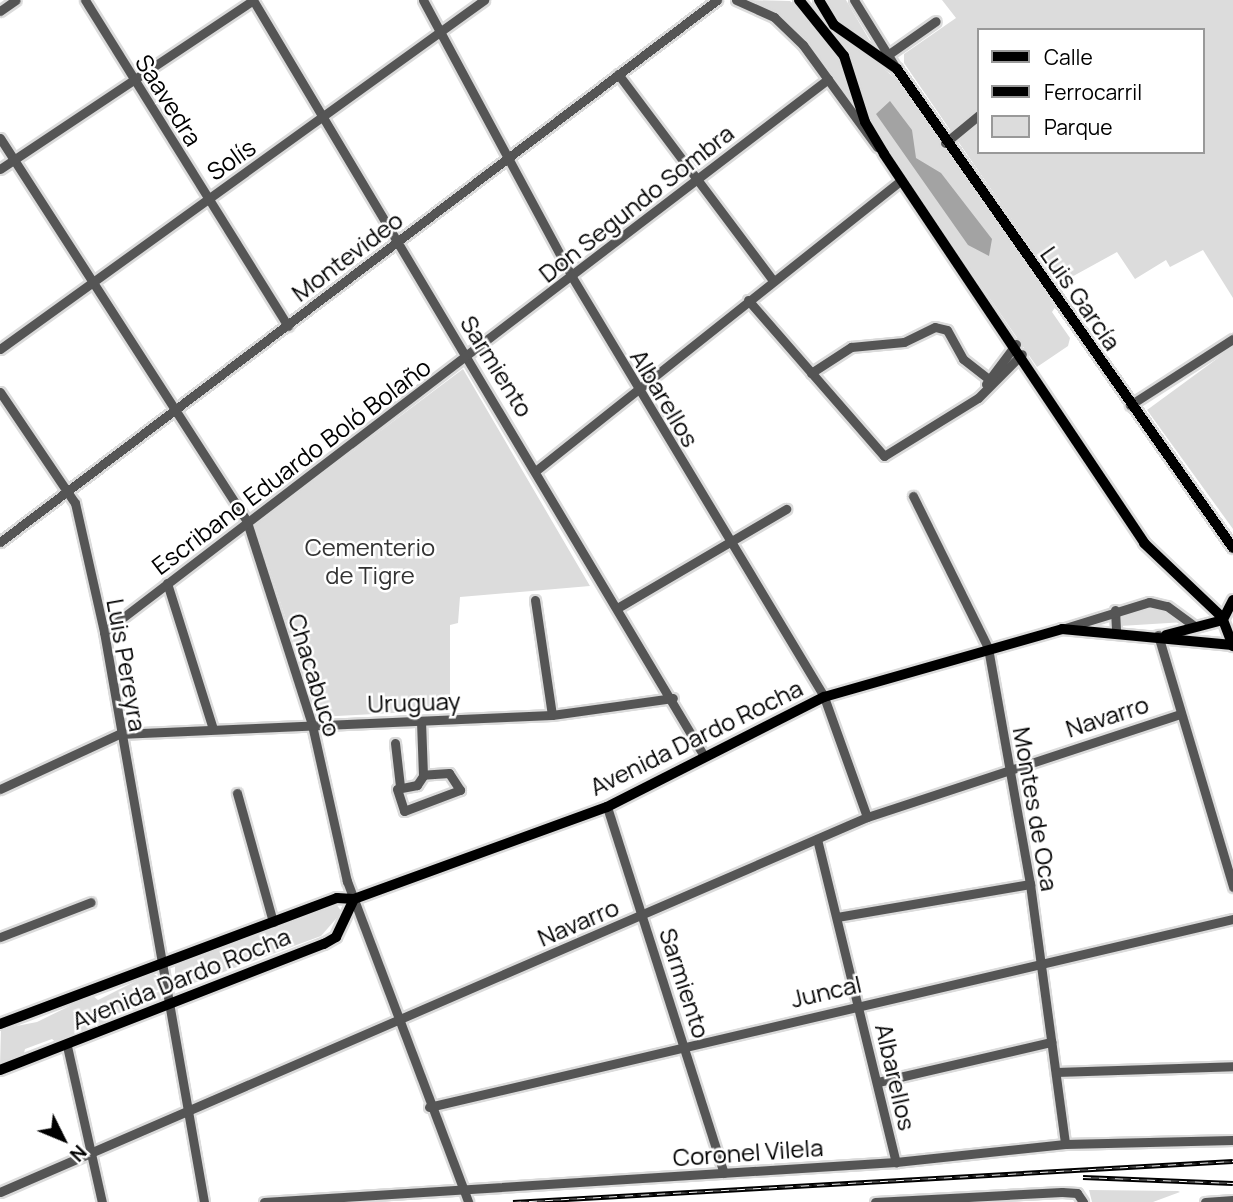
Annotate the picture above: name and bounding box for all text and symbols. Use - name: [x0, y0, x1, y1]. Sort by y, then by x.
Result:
- legend: [978, 28, 1205, 154]
- text: Calle: [1044, 43, 1093, 71]
- street label: Saavedra: [130, 49, 208, 151]
- text: Ferrocarril: [1044, 78, 1142, 106]
- text: Parque: [1044, 113, 1113, 141]
- street label: Don Segundo Sombra: [533, 118, 739, 288]
- street label: Solís: [201, 132, 261, 186]
- street label: Montevideo: [286, 205, 408, 307]
- street label: Luis García: [1035, 241, 1127, 355]
- street label: Sarmiento: [455, 310, 539, 422]
- street label: Albarellos: [625, 344, 705, 452]
- street label: Escribano Eduardo Boló Bolaño: [146, 352, 436, 580]
- park label: Cementerio de Tigre: [305, 533, 435, 589]
- street label: Luis Pereyra: [101, 596, 153, 734]
- street label: Chacabuco: [283, 610, 347, 740]
- street label: Avenida Dardo Rocha: [585, 673, 807, 801]
- street label: Uruguay: [367, 686, 461, 718]
- street label: Navarro: [1062, 689, 1152, 743]
- street label: Montes de Oca: [1007, 725, 1065, 893]
- street label: Navarro: [533, 892, 623, 952]
- street label: Avenida Dardo Rocha: [68, 921, 294, 1035]
- street label: Sarmiento: [654, 924, 716, 1042]
- street label: Juncal: [788, 969, 864, 1013]
- street label: Albarellos: [870, 1021, 922, 1133]
- north arrow: [28, 1104, 98, 1174]
- street label: Coronel Vilela: [672, 1132, 824, 1172]
- text: N: [64, 1139, 93, 1167]

